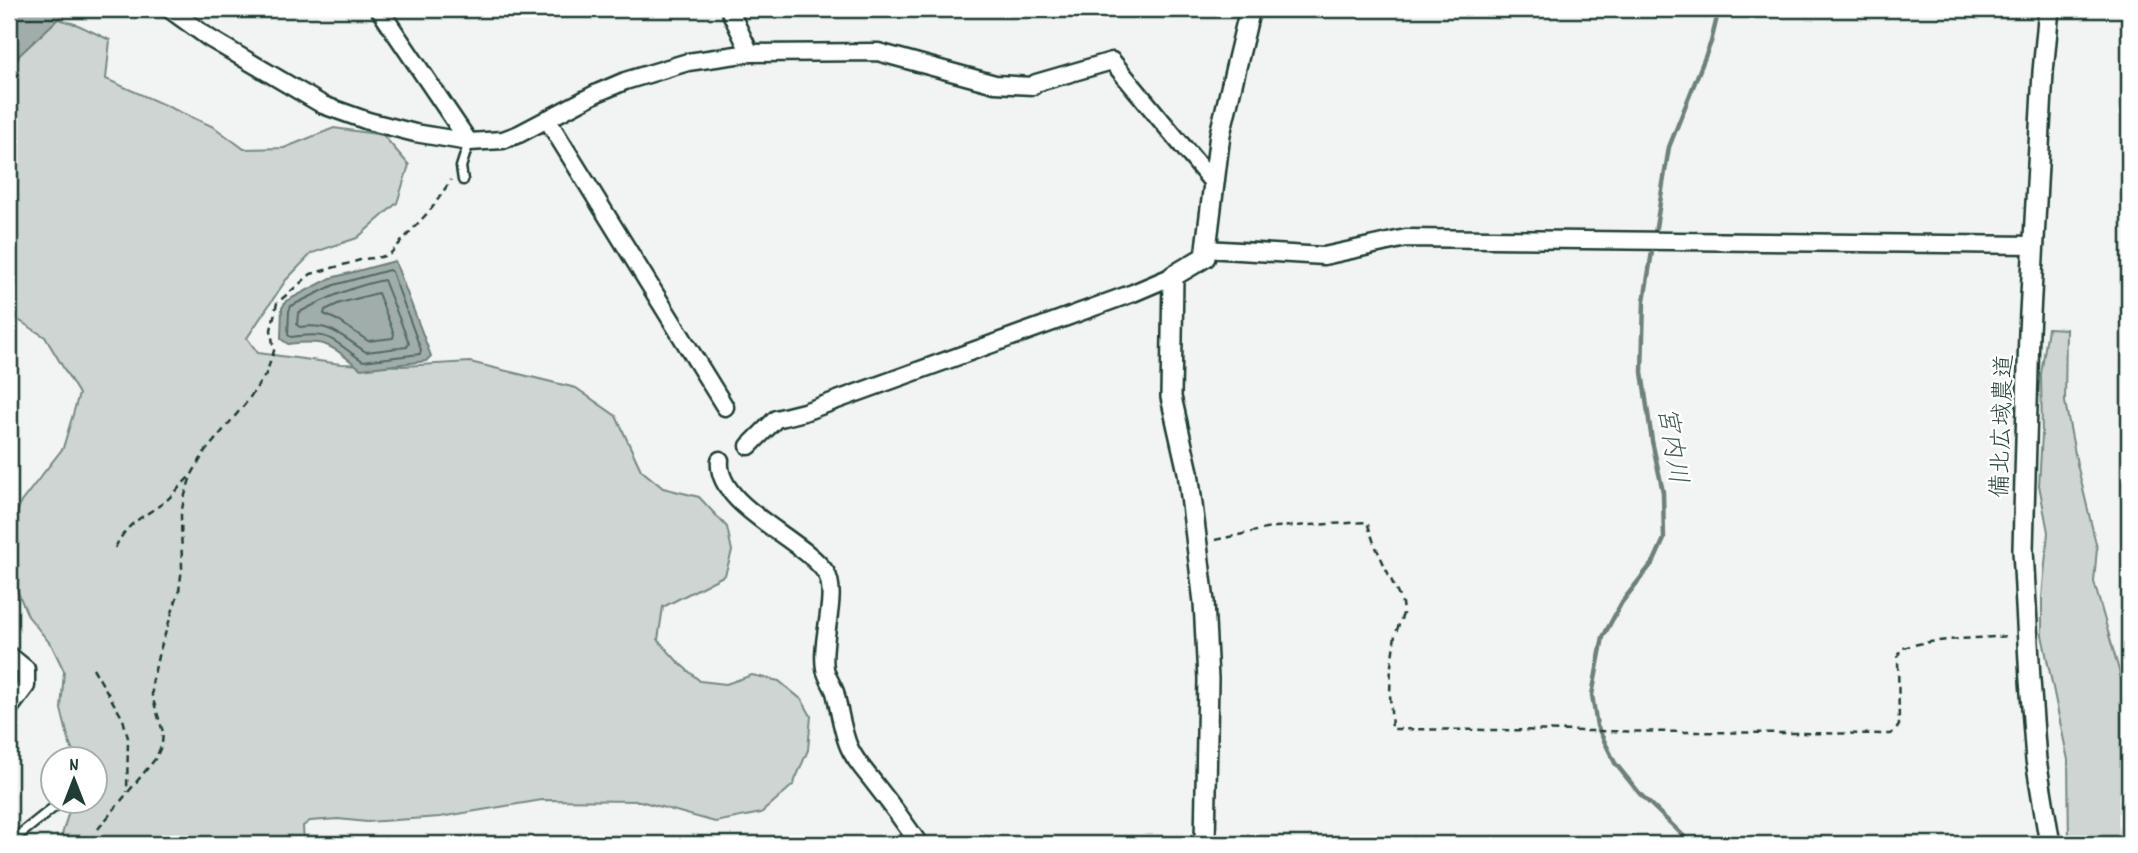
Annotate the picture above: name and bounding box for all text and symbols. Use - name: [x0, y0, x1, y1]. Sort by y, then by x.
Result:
- street label: 備北広域農道: [1984, 354, 2024, 499]
- water label: 宮内川: [1646, 404, 1695, 487]
- north arrow: [38, 744, 108, 814]
- text: N: [69, 753, 79, 780]

